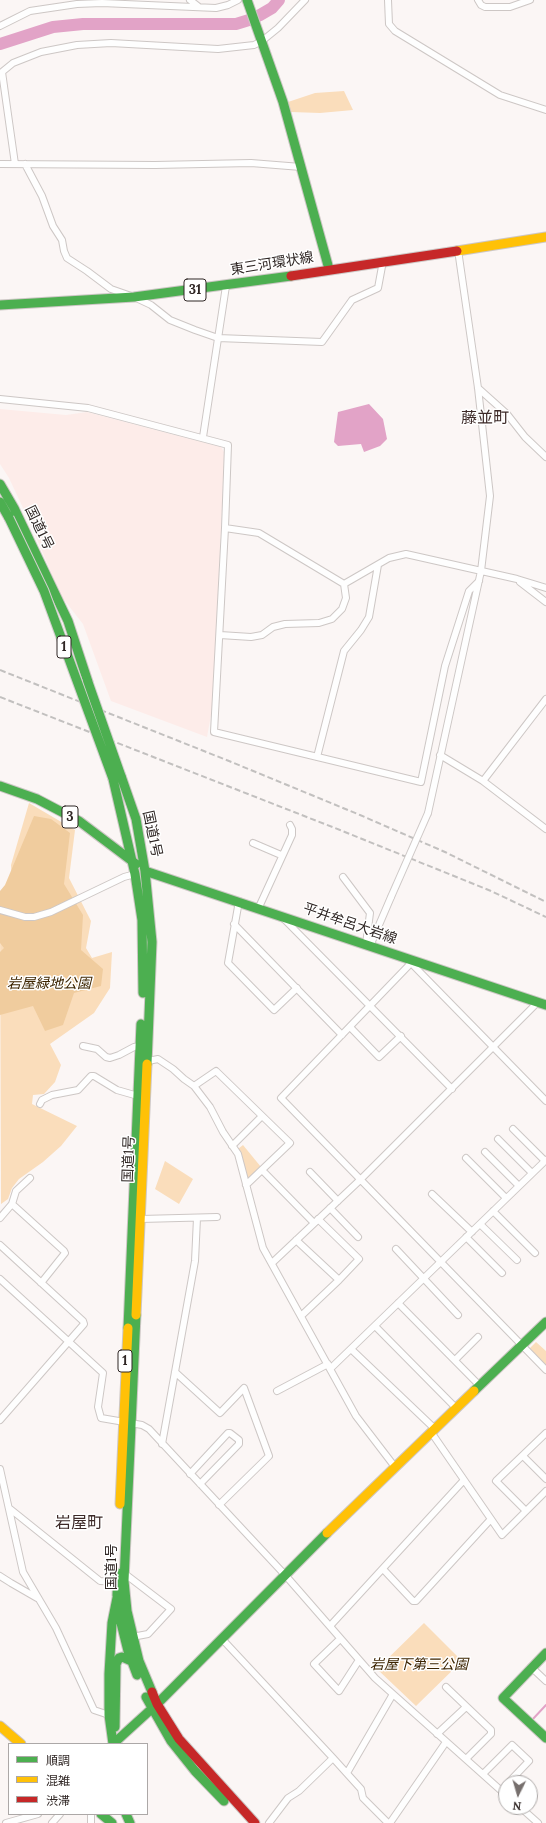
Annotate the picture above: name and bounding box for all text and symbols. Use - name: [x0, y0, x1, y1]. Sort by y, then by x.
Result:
- street label: 東三河環状線: [229, 249, 315, 279]
- road number: 31: [184, 279, 206, 301]
- district label: 藤並町: [461, 408, 509, 428]
- street label: 国道1号: [21, 503, 57, 553]
- road number: 1: [57, 636, 71, 658]
- road number: 3: [62, 806, 78, 828]
- street label: 国道1号: [139, 809, 165, 859]
- street label: 平井牟呂大岩線: [301, 900, 399, 948]
- park label: 岩屋緑地公園: [7, 976, 91, 992]
- street label: 国道1号: [120, 1135, 138, 1183]
- road number: 1: [118, 1350, 132, 1372]
- district label: 岩屋町: [55, 1513, 103, 1533]
- street label: 国道1号: [104, 1543, 120, 1591]
- park label: 岩屋下第三公園: [370, 1657, 468, 1673]
- legend: [8, 1743, 148, 1815]
- text: 順調: [46, 1753, 70, 1768]
- text: 混雑: [46, 1773, 70, 1788]
- north arrow: [498, 1775, 538, 1815]
- text: 渋滞: [46, 1793, 70, 1808]
- text: N: [512, 1799, 522, 1813]

